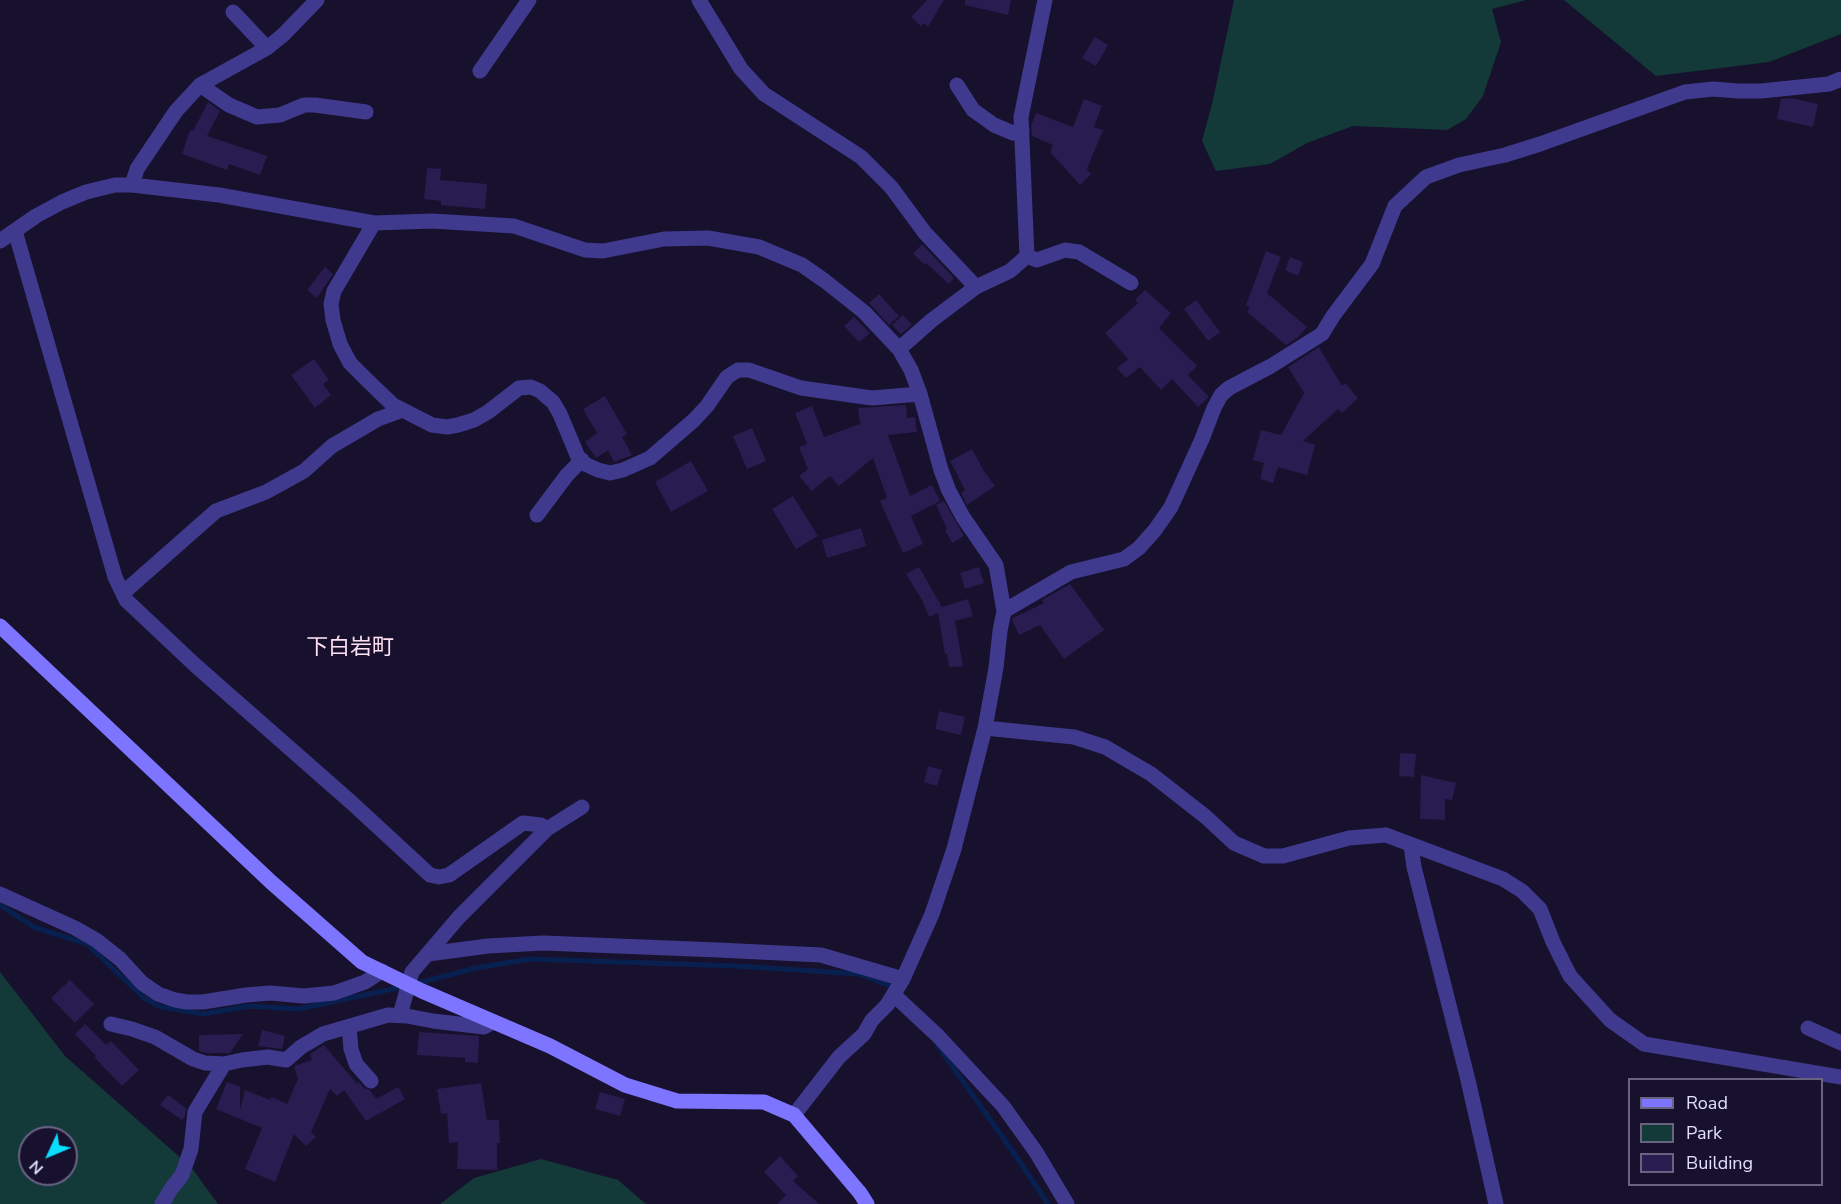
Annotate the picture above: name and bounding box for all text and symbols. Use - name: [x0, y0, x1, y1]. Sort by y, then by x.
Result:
- district label: 下白岩町: [306, 636, 394, 662]
- legend: [1628, 1078, 1823, 1186]
- text: Road: [1686, 1091, 1728, 1115]
- text: Park: [1686, 1121, 1722, 1145]
- north arrow: [18, 1126, 78, 1186]
- text: Building: [1686, 1151, 1753, 1175]
- text: N: [24, 1155, 49, 1179]

